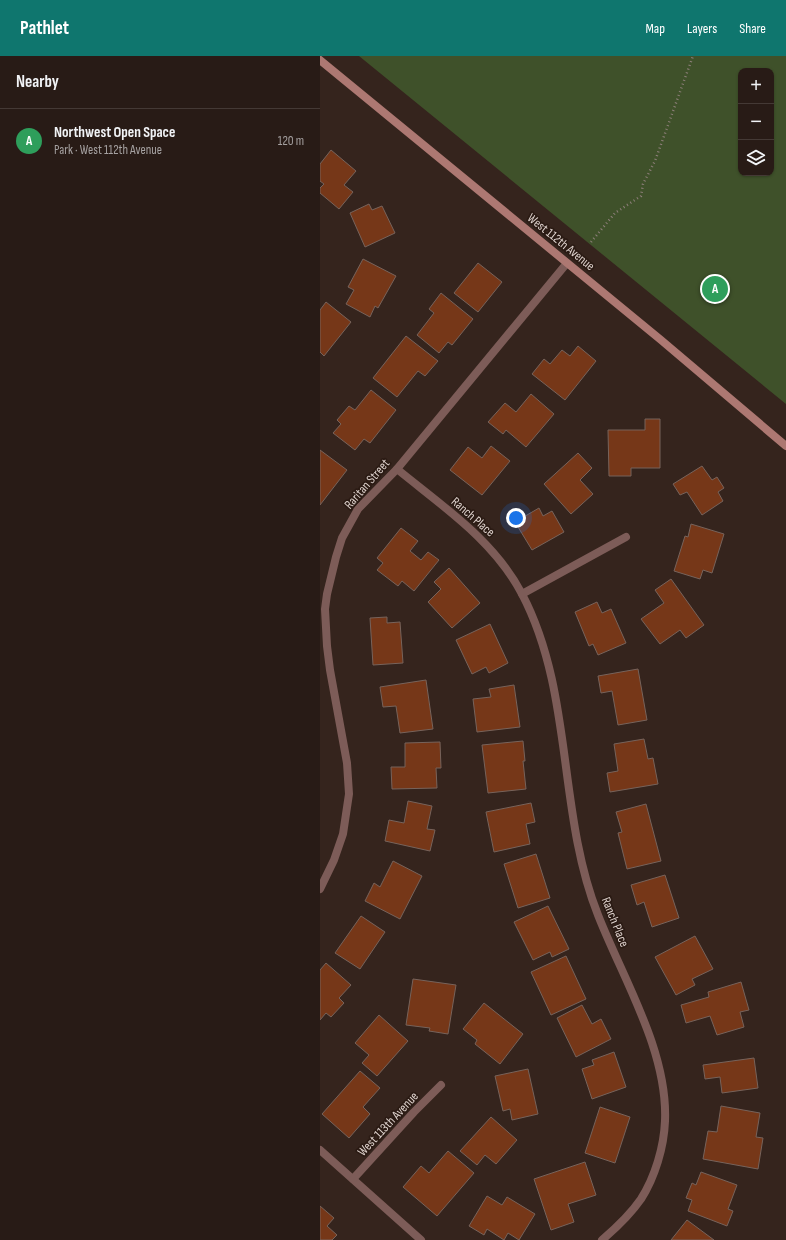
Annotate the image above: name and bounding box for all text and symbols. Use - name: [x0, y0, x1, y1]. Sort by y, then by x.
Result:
- text: Pathlet: [20, 17, 69, 40]
- text: Map: [645, 20, 665, 37]
- text: Layers: [687, 20, 717, 37]
- text: Share: [739, 20, 766, 37]
- map controls: [738, 68, 774, 176]
- button: +: [738, 68, 774, 104]
- text: Nearby: [16, 72, 59, 92]
- button: −: [738, 104, 774, 140]
- text: Northwest Open Space: [54, 123, 175, 142]
- text: A: [26, 133, 32, 149]
- text: 120 m: [278, 133, 304, 149]
- button: layers: [738, 140, 774, 176]
- text: Park · West 112th Avenue: [54, 142, 162, 158]
- street label: West 112th Avenue: [524, 210, 598, 274]
- pin: A: [702, 274, 728, 304]
- street label: Raritan Street: [341, 456, 393, 512]
- street label: Ranch Place: [448, 494, 498, 540]
- your location: [506, 508, 526, 528]
- street label: Ranch Place: [598, 895, 632, 949]
- street label: West 113th Avenue: [354, 1089, 422, 1159]

